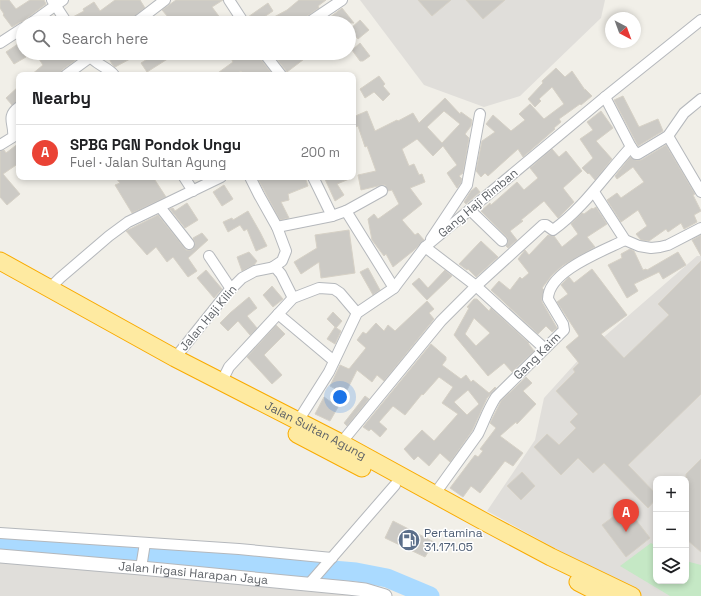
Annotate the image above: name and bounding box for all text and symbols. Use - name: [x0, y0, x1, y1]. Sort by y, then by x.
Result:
- north arrow: [605, 12, 641, 48]
- search box: [16, 16, 356, 60]
- icon: search: [30, 27, 52, 49]
- text: Search here: [62, 29, 148, 48]
- text: Nearby: [32, 87, 91, 109]
- text: SPBG PGN Pondok Ungu: [70, 135, 241, 154]
- text: A: [41, 144, 49, 161]
- text: 200 m: [301, 144, 340, 161]
- text: Fuel · Jalan Sultan Agung: [70, 154, 226, 171]
- street label: Gang Haji Rimban: [435, 165, 521, 241]
- street label: Jalan Haji Kilin: [176, 282, 240, 354]
- street label: Gang Kaim: [510, 329, 564, 383]
- your location: [330, 387, 350, 407]
- street label: Jalan Sultan Agung: [262, 397, 369, 463]
- map controls: [653, 476, 689, 584]
- button: +: [653, 476, 689, 512]
- pin: A: [613, 499, 639, 532]
- button: −: [653, 512, 689, 548]
- place label: Pertamina 31.171.05: [424, 525, 483, 555]
- fuel station icon: Pertamina 31.171.05: [396, 527, 422, 553]
- button: layers: [653, 548, 689, 584]
- street label: Jalan Irigasi Harapan Jaya: [118, 558, 269, 588]

